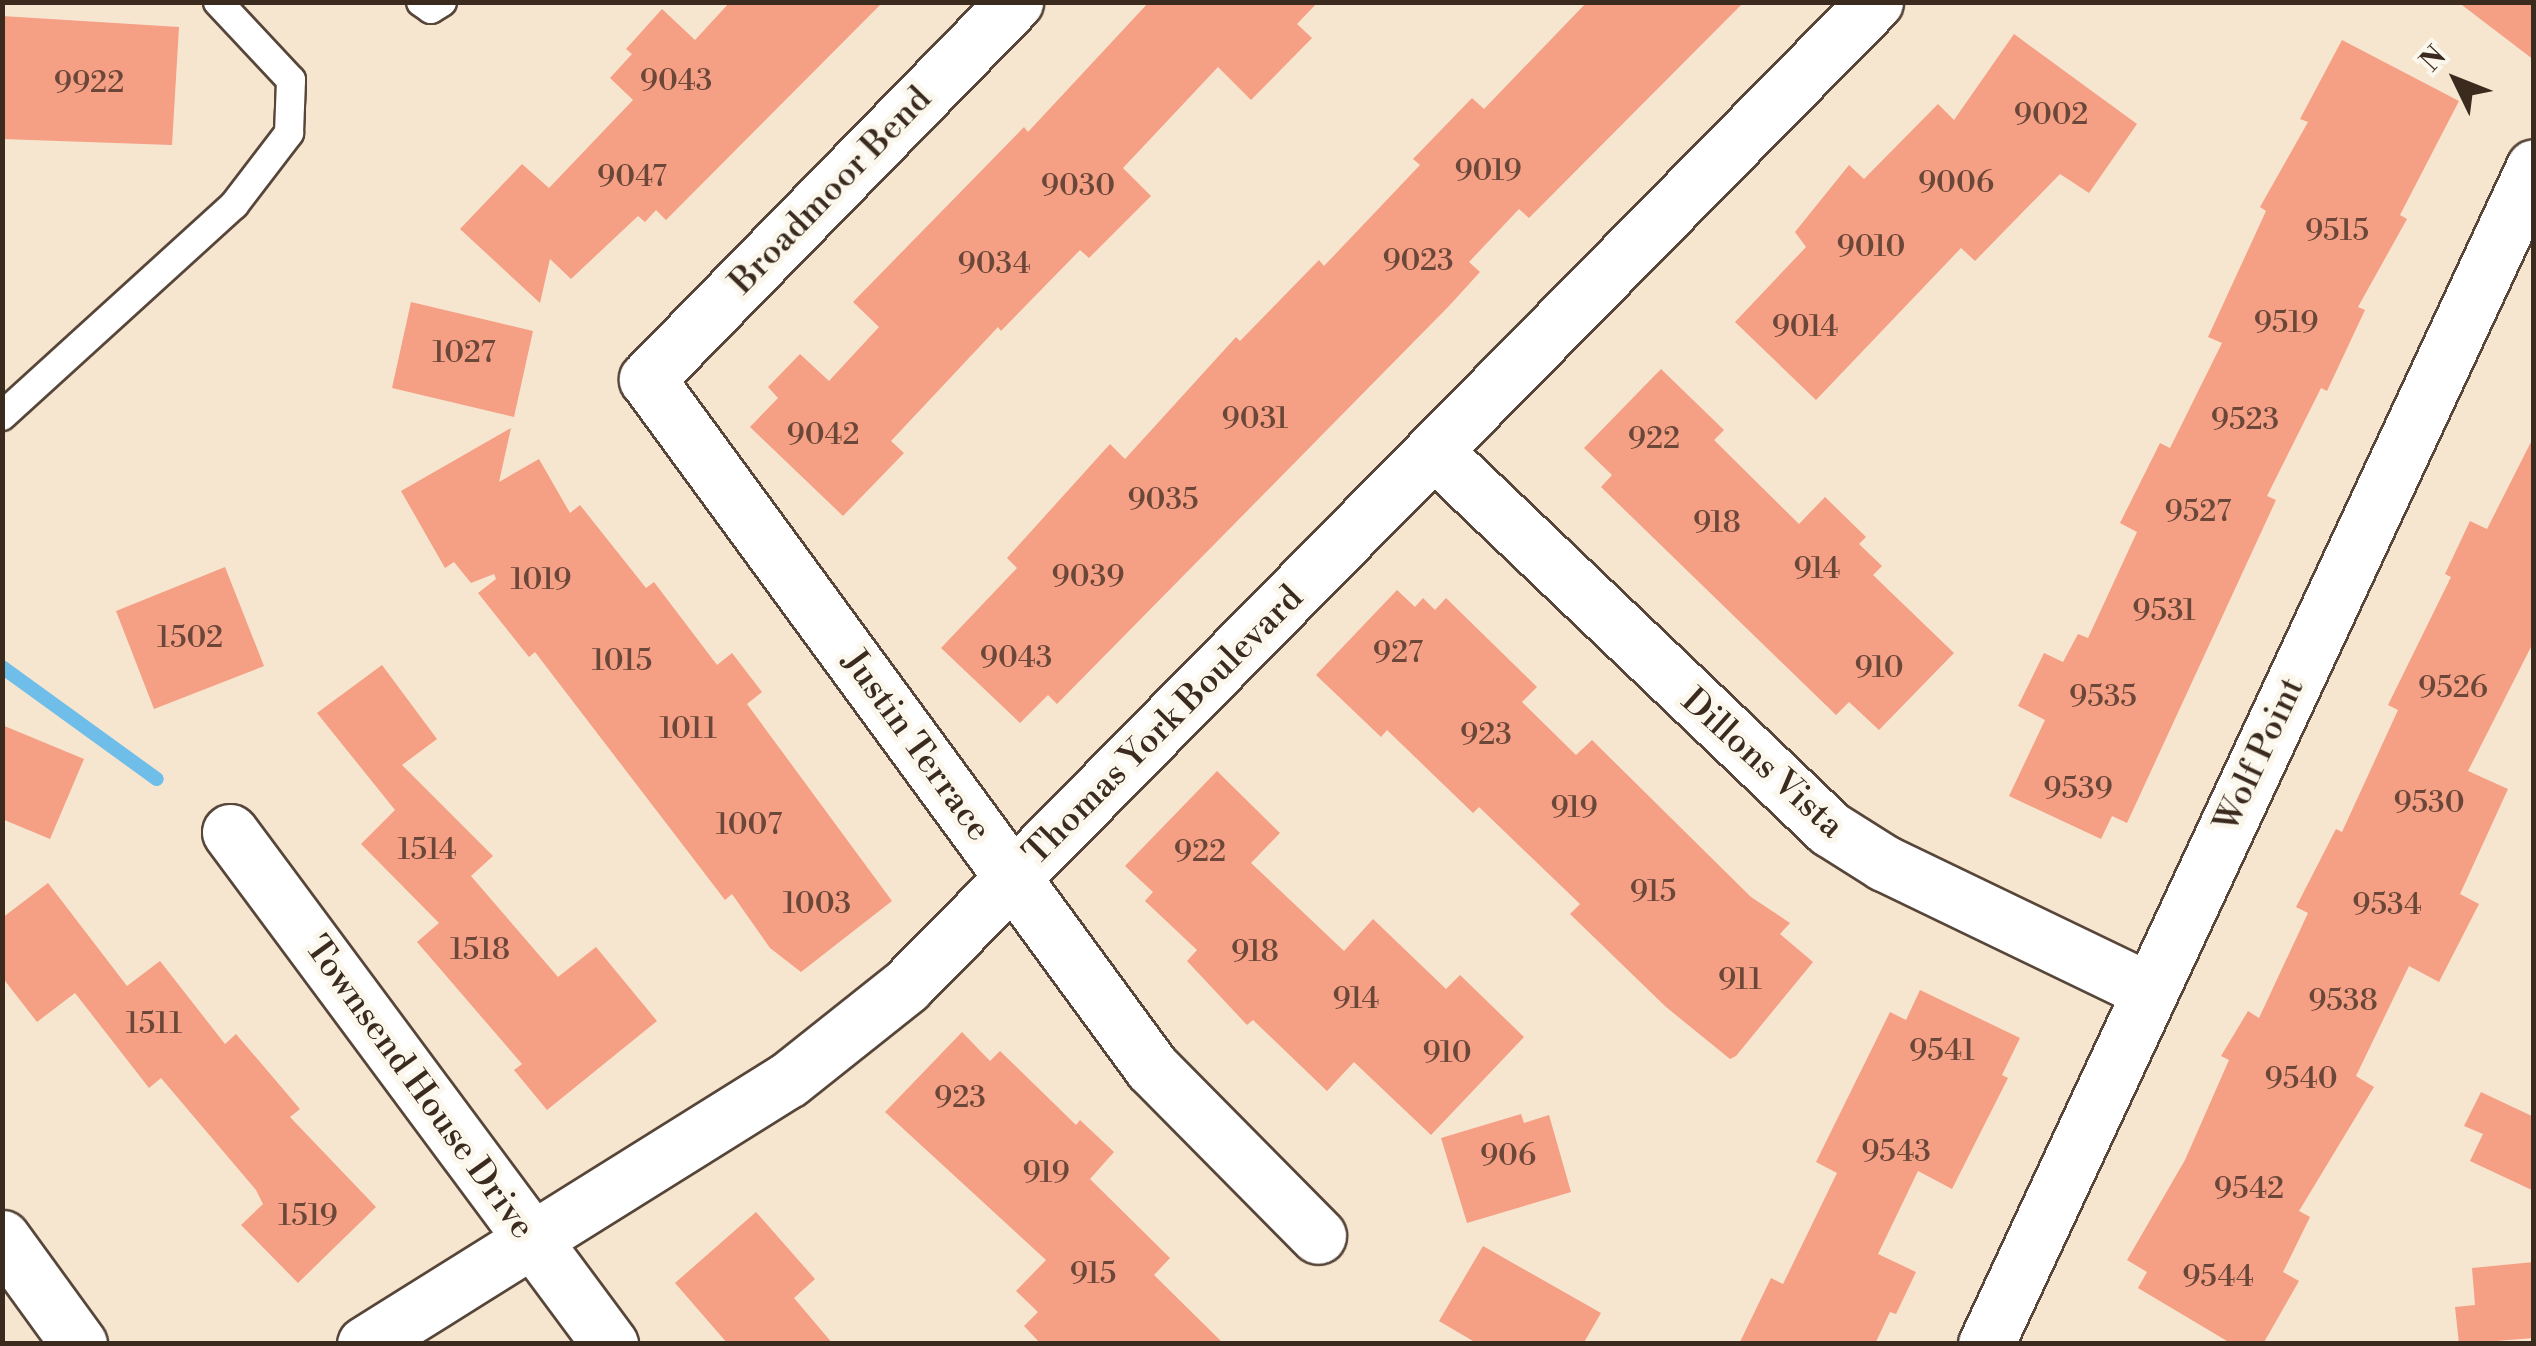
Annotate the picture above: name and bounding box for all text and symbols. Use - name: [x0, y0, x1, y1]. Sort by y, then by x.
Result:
- north arrow: [2406, 30, 2506, 130]
- text: N: [2413, 39, 2454, 79]
- house number: 9043: [640, 63, 712, 99]
- house number: 9922: [54, 65, 124, 101]
- street label: Broadmoor Bend: [721, 79, 941, 303]
- house number: 9002: [2014, 97, 2088, 133]
- house number: 9019: [1454, 153, 1522, 189]
- house number: 9047: [597, 159, 667, 195]
- house number: 9006: [1918, 165, 1994, 201]
- house number: 9030: [1041, 168, 1115, 204]
- house number: 9515: [2305, 213, 2369, 249]
- house number: 9010: [1837, 229, 1905, 265]
- house number: 9023: [1382, 243, 1454, 279]
- house number: 9034: [958, 246, 1030, 282]
- house number: 9519: [2254, 305, 2318, 341]
- house number: 9014: [1772, 309, 1838, 345]
- house number: 1027: [432, 335, 496, 371]
- house number: 9031: [1222, 401, 1288, 437]
- house number: 9523: [2211, 402, 2279, 438]
- house number: 9042: [786, 417, 860, 453]
- house number: 922: [1628, 421, 1680, 457]
- house number: 9035: [1127, 482, 1199, 518]
- house number: 9527: [2165, 494, 2231, 530]
- house number: 918: [1693, 505, 1741, 541]
- house number: 914: [1794, 551, 1840, 587]
- house number: 9039: [1052, 559, 1124, 595]
- house number: 1019: [511, 562, 571, 598]
- street label: Thomas York Boulevard: [1016, 578, 1312, 874]
- house number: 9531: [2132, 593, 2196, 629]
- house number: 1502: [157, 620, 223, 656]
- house number: 927: [1373, 635, 1423, 671]
- house number: 9043: [980, 640, 1052, 676]
- street label: Justin Terrace: [833, 642, 999, 850]
- house number: 1015: [592, 643, 652, 679]
- house number: 910: [1854, 650, 1904, 686]
- house number: 9526: [2418, 670, 2488, 706]
- street label: Wolf Point: [2206, 671, 2314, 839]
- house number: 9535: [2069, 679, 2137, 715]
- street label: Dillons Vista: [1672, 680, 1852, 848]
- house number: 1011: [659, 711, 717, 747]
- house number: 923: [1460, 717, 1512, 753]
- house number: 9539: [2043, 771, 2113, 807]
- house number: 9530: [2393, 785, 2465, 821]
- house number: 919: [1550, 790, 1598, 826]
- house number: 1007: [716, 807, 782, 843]
- house number: 1514: [397, 832, 457, 868]
- house number: 922: [1174, 834, 1226, 870]
- house number: 915: [1630, 874, 1676, 910]
- house number: 1003: [783, 886, 851, 922]
- house number: 9534: [2352, 887, 2422, 923]
- street label: Townsend House Drive: [295, 929, 543, 1247]
- house number: 1518: [450, 932, 510, 968]
- house number: 918: [1231, 934, 1279, 970]
- house number: 911: [1718, 962, 1762, 998]
- house number: 914: [1333, 981, 1379, 1017]
- house number: 9538: [2308, 983, 2378, 1019]
- house number: 1511: [126, 1006, 182, 1042]
- house number: 9541: [1909, 1033, 1975, 1069]
- house number: 910: [1422, 1035, 1472, 1071]
- house number: 9540: [2264, 1061, 2338, 1097]
- house number: 923: [934, 1080, 986, 1116]
- house number: 9543: [1861, 1134, 1931, 1170]
- house number: 906: [1480, 1138, 1536, 1174]
- house number: 919: [1022, 1155, 1070, 1191]
- house number: 9542: [2214, 1171, 2284, 1207]
- house number: 1519: [278, 1198, 338, 1234]
- house number: 915: [1070, 1256, 1116, 1292]
- house number: 9544: [2182, 1259, 2254, 1295]

